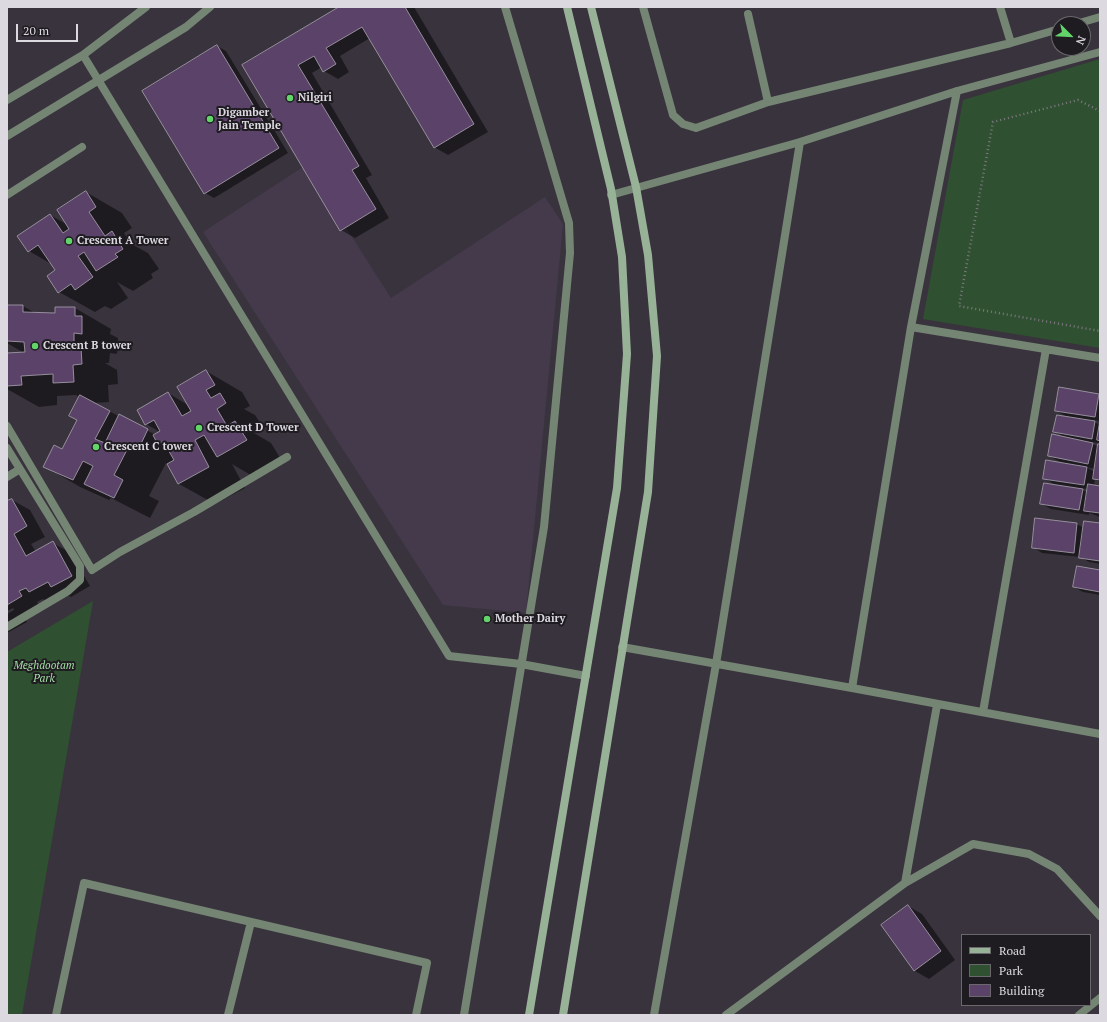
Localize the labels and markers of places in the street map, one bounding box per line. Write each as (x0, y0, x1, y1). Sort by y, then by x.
place label: Nilgiri (298, 91, 332, 105)
marker: Nilgiri (285, 93, 295, 103)
place label: Digamber Jain Temple (218, 106, 281, 132)
marker: Digamber Jain Temple (205, 114, 215, 124)
place label: Crescent A Tower (77, 234, 169, 248)
marker: Crescent A Tower (64, 236, 74, 246)
place label: Crescent B tower (43, 339, 131, 353)
marker: Crescent B tower (30, 341, 40, 351)
place label: Crescent D Tower (207, 421, 299, 435)
marker: Crescent D Tower (194, 423, 204, 433)
place label: Crescent C tower (104, 440, 192, 454)
marker: Crescent C tower (91, 442, 101, 452)
place label: Mother Dairy (495, 612, 565, 626)
marker: Mother Dairy (482, 614, 492, 624)

